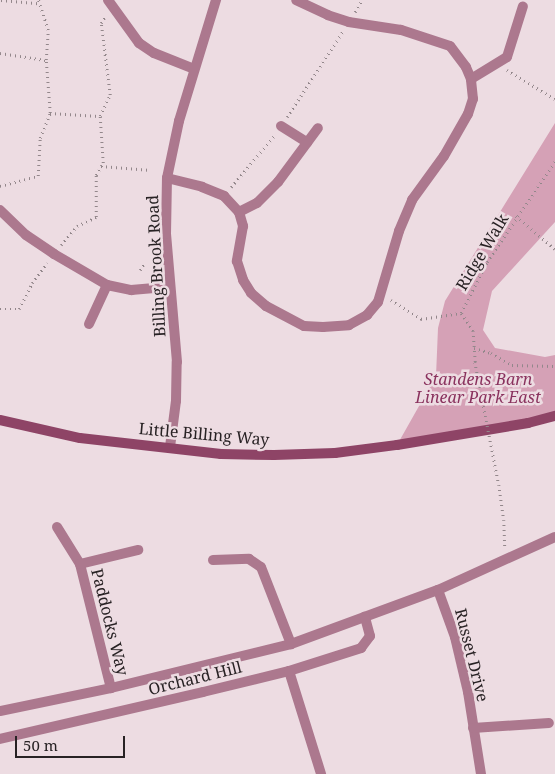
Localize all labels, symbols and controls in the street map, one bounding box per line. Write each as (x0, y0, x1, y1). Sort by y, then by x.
street label: Billing Brook Road (143, 194, 169, 338)
street label: Ridge Walk (452, 210, 512, 294)
park label: Standens Barn Linear Park East (415, 369, 541, 407)
street label: Little Billing Way (138, 419, 270, 449)
street label: Paddocks Way (87, 567, 133, 677)
street label: Russet Drive (451, 606, 493, 704)
street label: Orchard Hill (146, 657, 244, 699)
scale bar (18, 726, 128, 758)
text: 50 m (23, 735, 58, 755)

